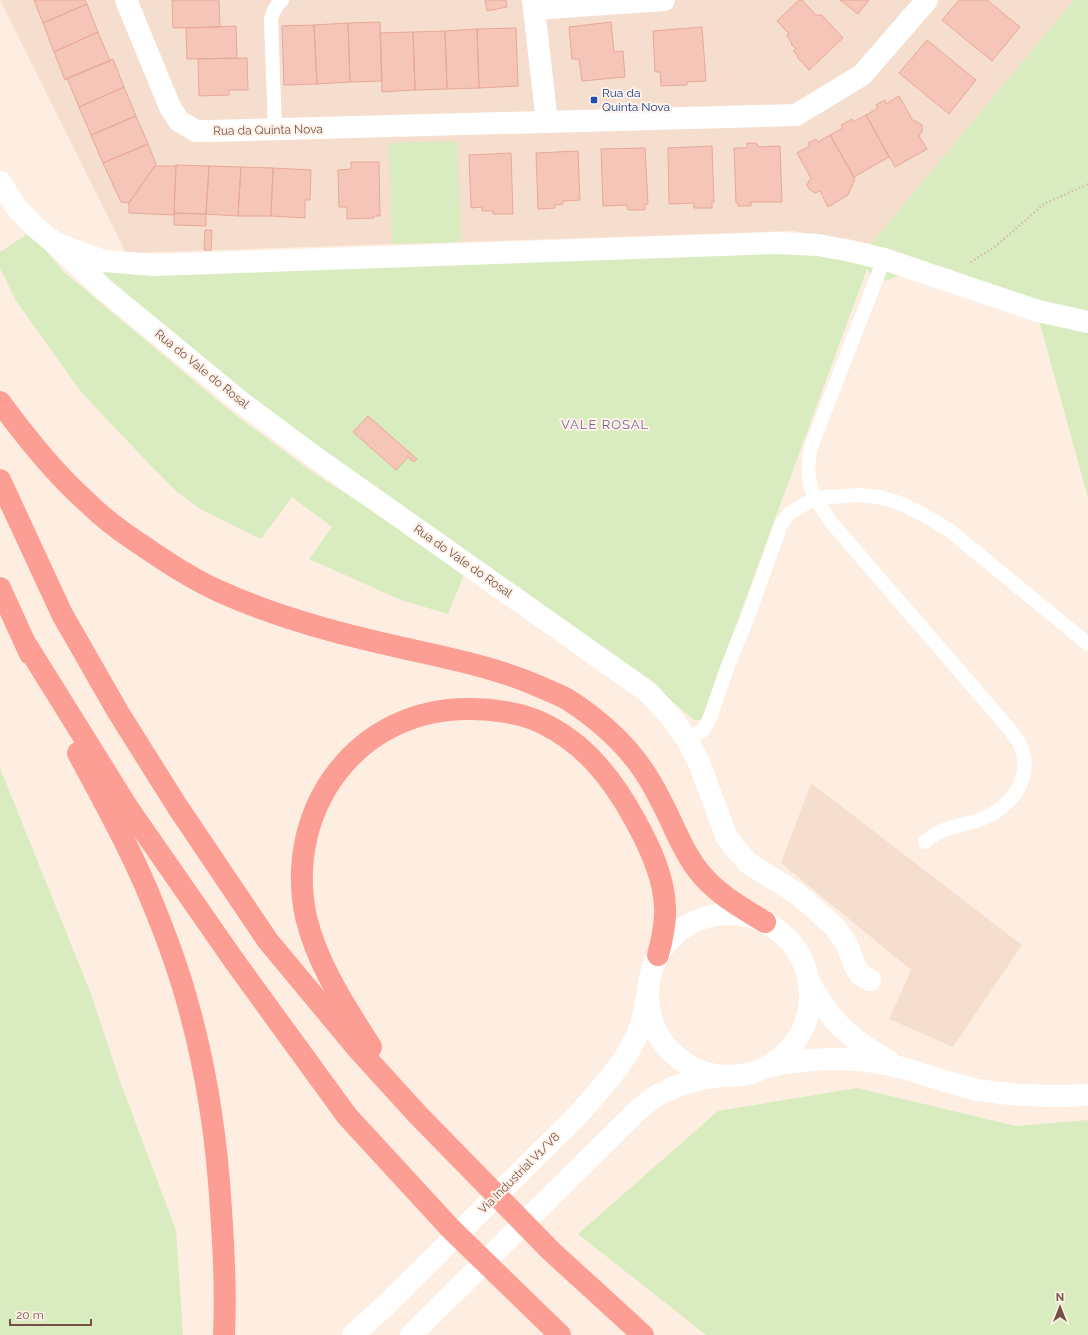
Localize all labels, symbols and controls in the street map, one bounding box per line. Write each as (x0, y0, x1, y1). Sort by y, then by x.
place label: Rua da Quinta Nova (602, 86, 670, 114)
marker: Rua da Quinta Nova (589, 95, 599, 105)
street label: Rua da Quinta Nova (213, 122, 323, 138)
street label: Rua do Vale do Rosal (152, 327, 253, 412)
district label: VALE ROSAL (561, 417, 649, 432)
street label: Rua do Vale do Rosal (411, 522, 516, 601)
street label: Via Industrial V1/V8 (476, 1130, 562, 1216)
north arrow (1040, 1287, 1080, 1327)
text: N (1056, 1291, 1064, 1304)
scale bar (10, 1301, 91, 1327)
text: 20 m (16, 1308, 44, 1322)

